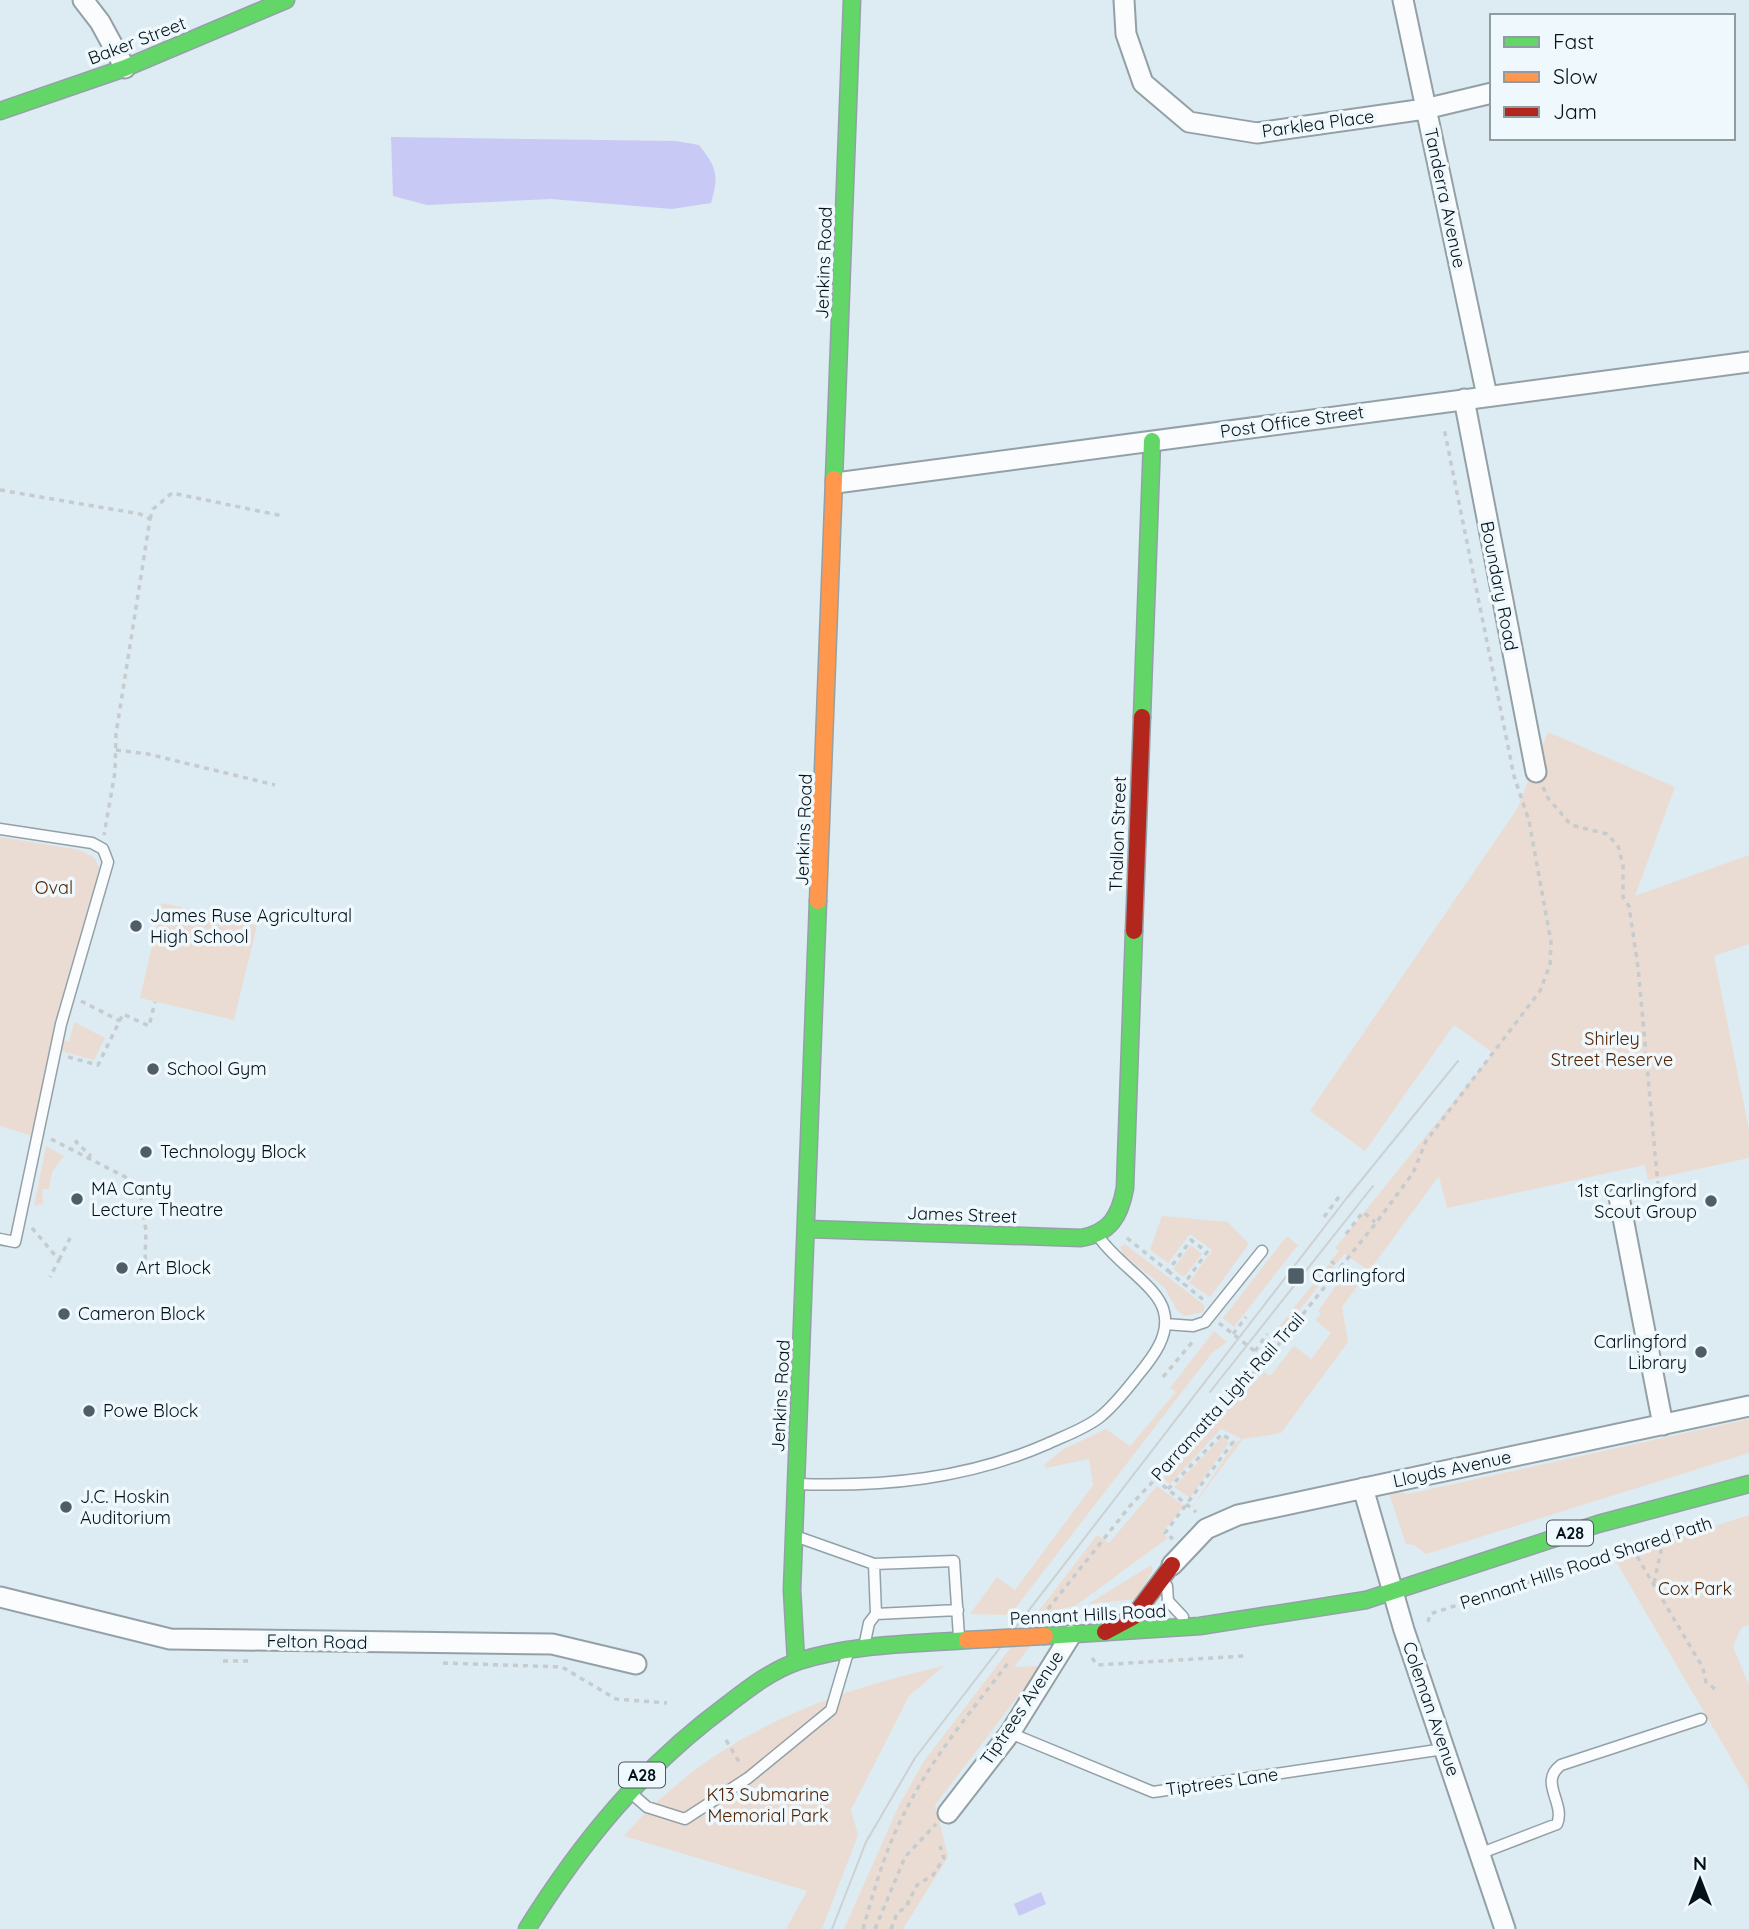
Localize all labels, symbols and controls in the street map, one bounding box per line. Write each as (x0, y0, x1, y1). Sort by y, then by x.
street label: Baker Street (85, 11, 189, 70)
legend (1490, 14, 1735, 140)
text: Fast (1553, 28, 1594, 54)
text: Slow (1553, 63, 1598, 89)
text: Jam (1553, 98, 1597, 124)
street label: Parklea Place (1260, 104, 1376, 143)
street label: Tanderra Avenue (1419, 126, 1472, 270)
street label: Jenkins Road (810, 206, 837, 320)
street label: Post Office Street (1219, 400, 1365, 443)
street label: Boundary Road (1476, 519, 1523, 653)
street label: Jenkins Road (790, 773, 817, 887)
street label: Thallon Street (1104, 776, 1131, 892)
park label: Oval (35, 876, 73, 899)
place label: James Ruse Agricultural High School (150, 904, 352, 948)
marker: James Ruse Agricultural High School (128, 918, 144, 934)
park label: Shirley Street Reserve (1551, 1027, 1673, 1071)
place label: School Gym (167, 1057, 267, 1080)
marker: School Gym (145, 1061, 161, 1077)
place label: Technology Block (160, 1140, 306, 1163)
marker: Technology Block (138, 1144, 154, 1160)
place label: MA Canty Lecture Theatre (91, 1177, 223, 1221)
place label: 1st Carlingford Scout Group (1578, 1179, 1697, 1223)
marker: MA Canty Lecture Theatre (69, 1191, 85, 1207)
marker: 1st Carlingford Scout Group (1703, 1193, 1719, 1209)
street label: James Street (906, 1201, 1018, 1228)
place label: Art Block (136, 1256, 211, 1279)
marker: Art Block (114, 1260, 130, 1276)
place label: Carlingford (1312, 1264, 1405, 1287)
marker: Carlingford (1286, 1266, 1306, 1286)
place label: Cameron Block (78, 1302, 205, 1325)
marker: Cameron Block (56, 1306, 72, 1322)
street label: Parramatta Light Rail Trail (1146, 1308, 1309, 1486)
place label: Carlingford Library (1594, 1330, 1687, 1374)
street label: Jenkins Road (766, 1339, 795, 1453)
marker: Carlingford Library (1693, 1344, 1709, 1360)
place label: Powe Block (103, 1399, 199, 1422)
marker: Powe Block (81, 1403, 97, 1419)
street label: Lloyds Avenue (1391, 1445, 1513, 1492)
place label: J.C. Hoskin Auditorium (80, 1485, 171, 1529)
marker: J.C. Hoskin Auditorium (58, 1499, 74, 1515)
street label: Pennant Hills Road Shared Path (1457, 1511, 1715, 1614)
road number: A28 (1547, 1520, 1593, 1546)
park label: Cox Park (1658, 1577, 1732, 1600)
street label: Pennant Hills Road (1009, 1599, 1167, 1630)
street label: Felton Road (266, 1629, 368, 1654)
street label: Coleman Avenue (1398, 1638, 1465, 1779)
street label: Tiptrees Avenue (975, 1646, 1068, 1770)
street label: Tiptrees Lane (1164, 1762, 1279, 1801)
road number: A28 (619, 1763, 665, 1788)
park label: K13 Submarine Memorial Park (706, 1783, 830, 1827)
north arrow (1665, 1845, 1735, 1915)
text: N (1693, 1851, 1707, 1875)

